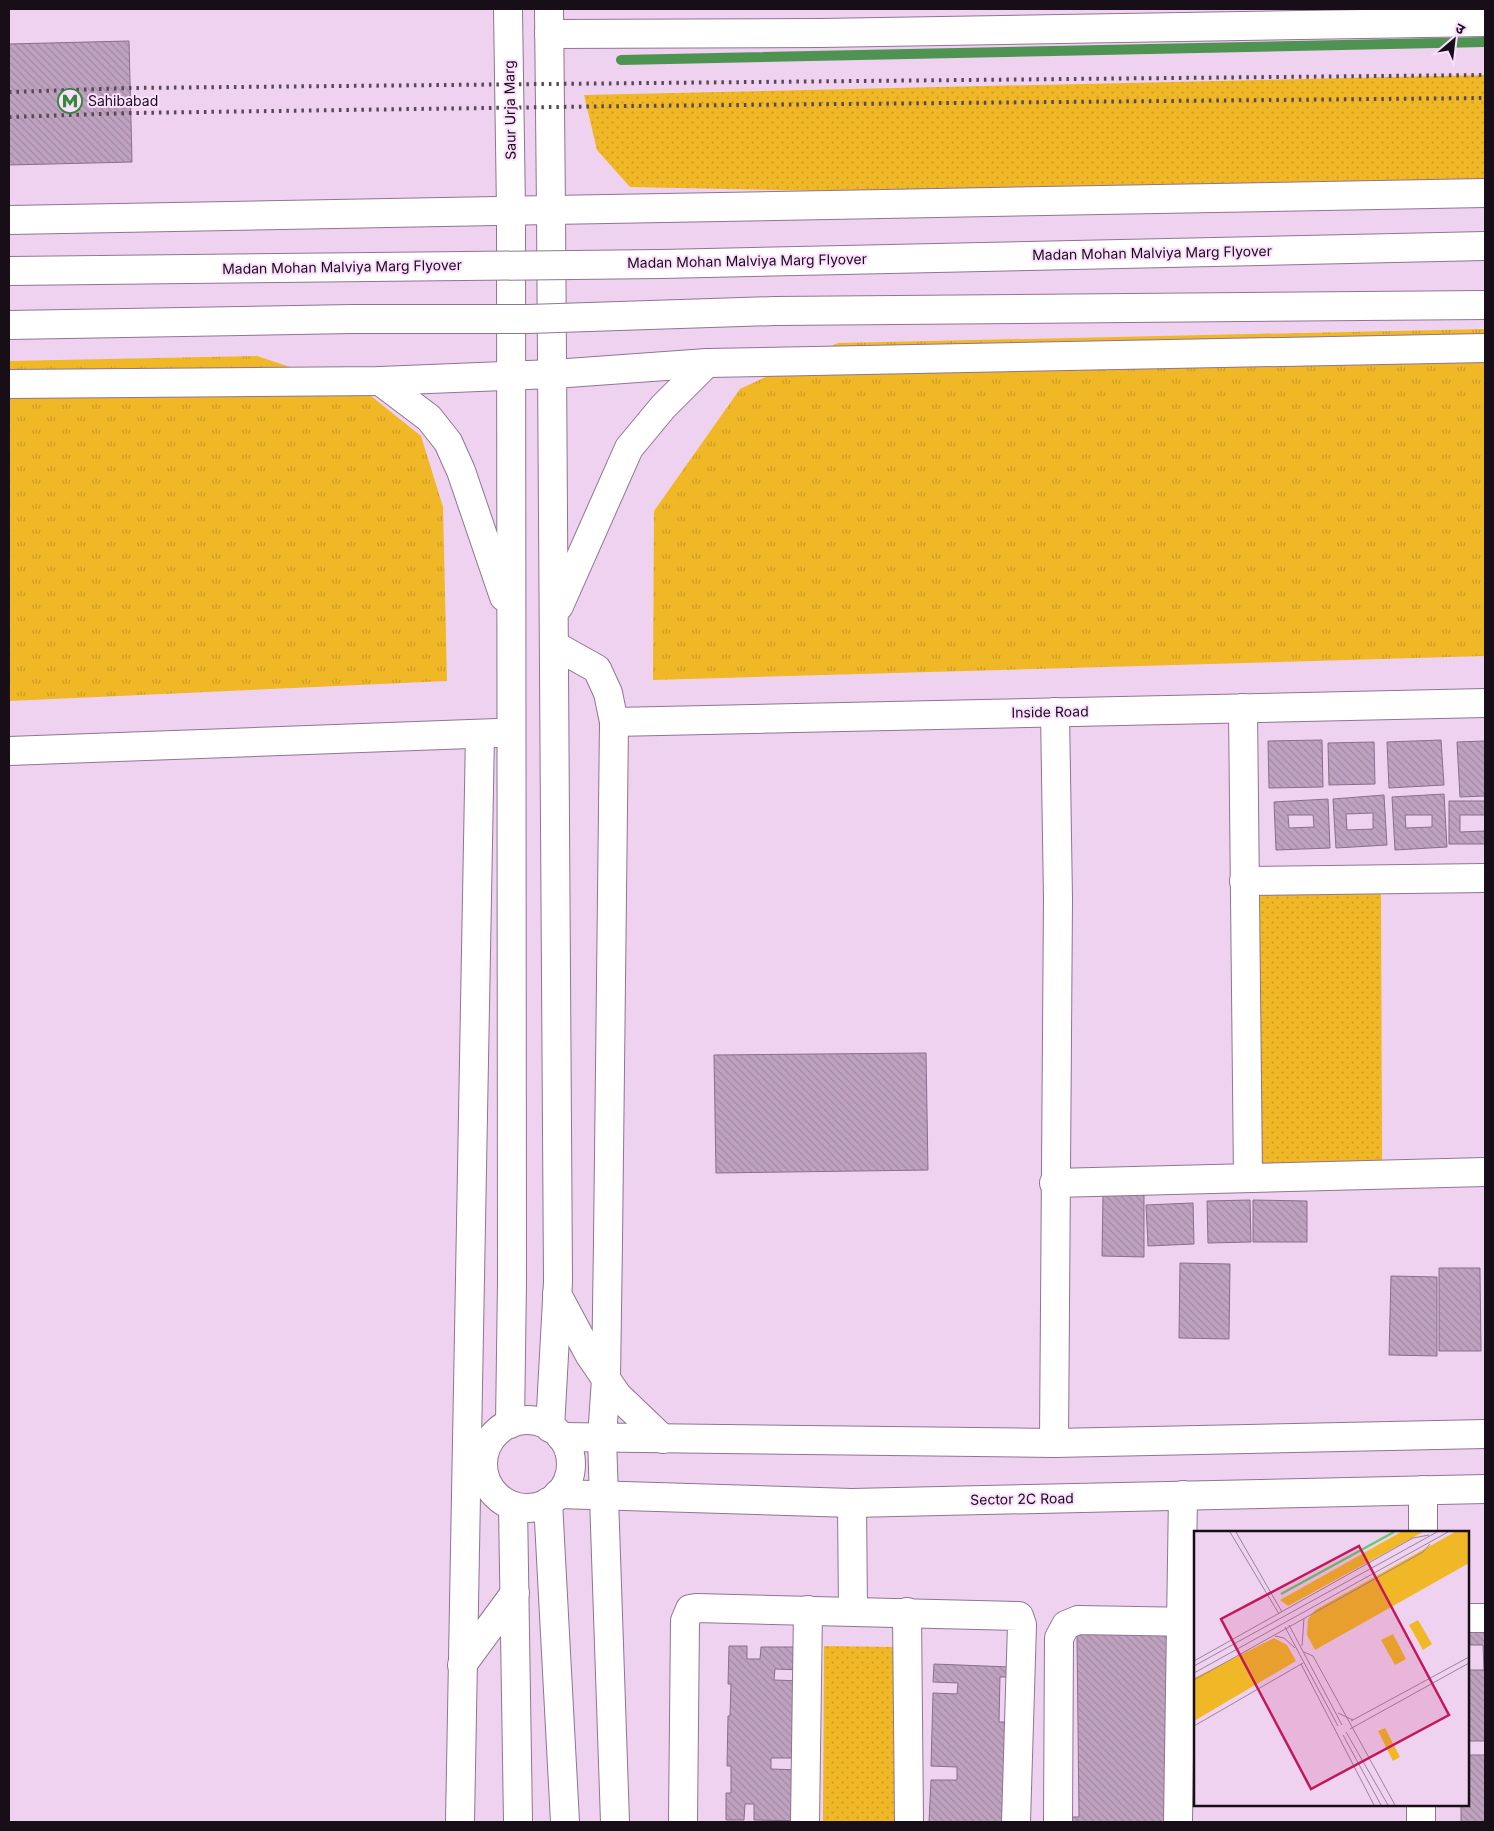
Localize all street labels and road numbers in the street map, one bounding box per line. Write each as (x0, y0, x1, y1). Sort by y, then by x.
street label: Saur Urja Marg (500, 60, 519, 160)
street label: Madan Mohan Malviya Marg Flyover (1032, 242, 1272, 263)
street label: Madan Mohan Malviya Marg Flyover (627, 250, 867, 271)
street label: Madan Mohan Malviya Marg Flyover (222, 256, 462, 277)
street label: Inside Road (1011, 702, 1089, 721)
street label: Sector 2C Road (970, 1489, 1074, 1508)

